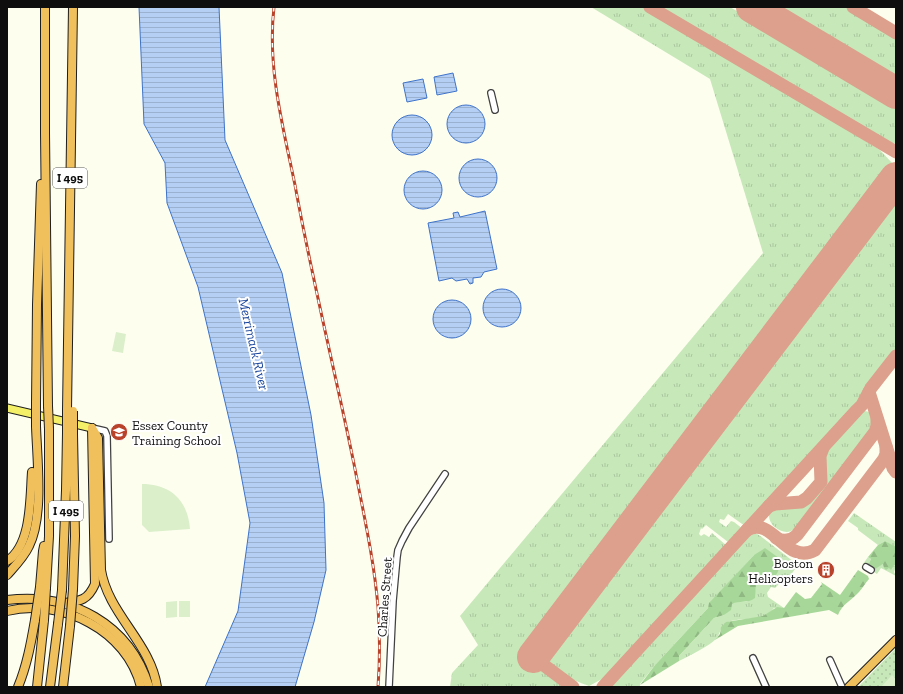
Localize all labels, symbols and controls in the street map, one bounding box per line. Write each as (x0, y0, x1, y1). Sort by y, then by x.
road number: I 495 (53, 168, 87, 188)
water label: Merrimack River (235, 297, 272, 392)
place label: Essex County Training School (132, 418, 221, 448)
school or university icon: Essex County Training School (109, 422, 129, 442)
road number: I 495 (49, 501, 83, 521)
place label: Boston Helicopters (748, 556, 814, 586)
street label: Charles Street (374, 557, 395, 637)
building icon: Boston Helicopters (816, 560, 836, 580)

